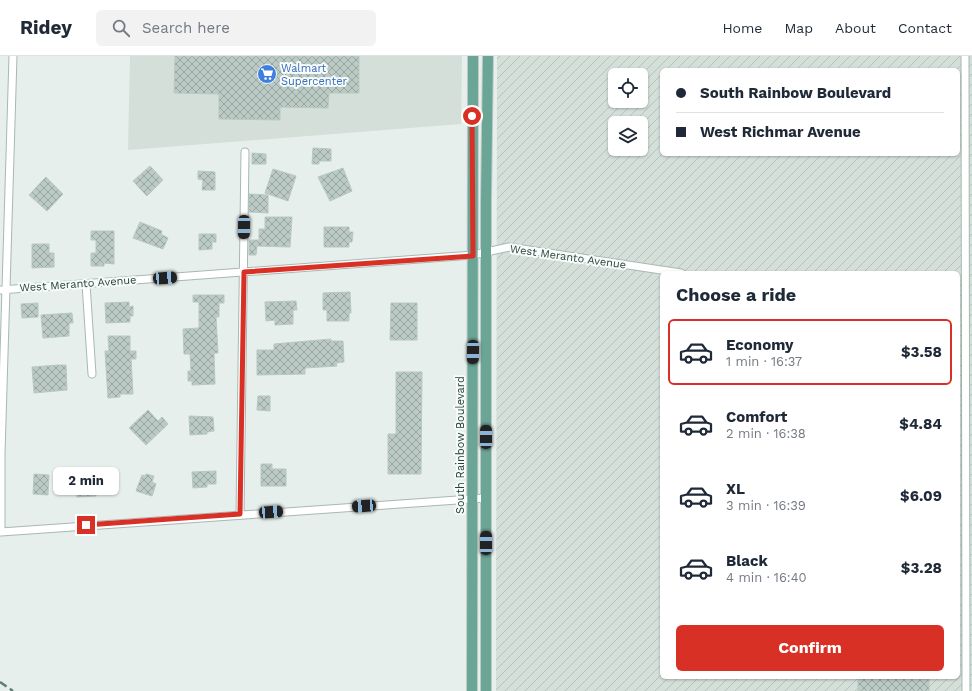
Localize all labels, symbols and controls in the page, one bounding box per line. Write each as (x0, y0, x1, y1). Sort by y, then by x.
search box (96, 10, 376, 46)
text: Ridey (20, 16, 72, 39)
icon: search (110, 17, 132, 39)
text: Search here (142, 19, 230, 37)
text: Home (722, 20, 762, 36)
text: Map (784, 20, 813, 36)
text: About (835, 20, 876, 36)
text: Contact (898, 20, 952, 36)
place label: Walmart Supercenter (281, 62, 348, 88)
supermarket icon: Walmart Supercenter (256, 63, 278, 85)
map controls (608, 68, 648, 156)
button: locate (608, 68, 648, 108)
text: South Rainbow Boulevard (700, 84, 891, 102)
route start (463, 107, 481, 125)
button: layers (608, 116, 648, 156)
text: West Richmar Avenue (700, 123, 861, 141)
car (238, 215, 250, 239)
street label: West Meranto Avenue (509, 242, 627, 272)
car (153, 271, 177, 285)
street label: West Meranto Avenue (19, 273, 137, 295)
text: Choose a ride (676, 284, 796, 305)
icon: car (678, 334, 714, 370)
text: Economy (726, 336, 793, 354)
car (467, 340, 479, 364)
text: $3.58 (901, 343, 942, 361)
text: 1 min · 16:37 (726, 354, 802, 369)
street label: South Rainbow Boulevard (454, 376, 467, 514)
icon: car (678, 406, 714, 442)
text: Comfort (726, 408, 787, 426)
text: $4.84 (899, 415, 942, 433)
car (480, 425, 492, 449)
text: 2 min · 16:38 (726, 426, 806, 441)
callout: 2 min (53, 467, 119, 495)
text: 2 min (68, 473, 104, 488)
icon: car (678, 478, 714, 514)
text: XL (726, 480, 745, 498)
text: $6.09 (900, 487, 942, 505)
text: 3 min · 16:39 (726, 498, 806, 513)
car (352, 499, 376, 513)
car (259, 505, 283, 519)
route end (77, 516, 95, 534)
car (480, 531, 492, 555)
icon: car (678, 550, 714, 586)
text: Black (726, 552, 768, 570)
text: $3.28 (901, 559, 942, 577)
text: 4 min · 16:40 (726, 570, 807, 585)
button: Confirm (676, 625, 944, 671)

